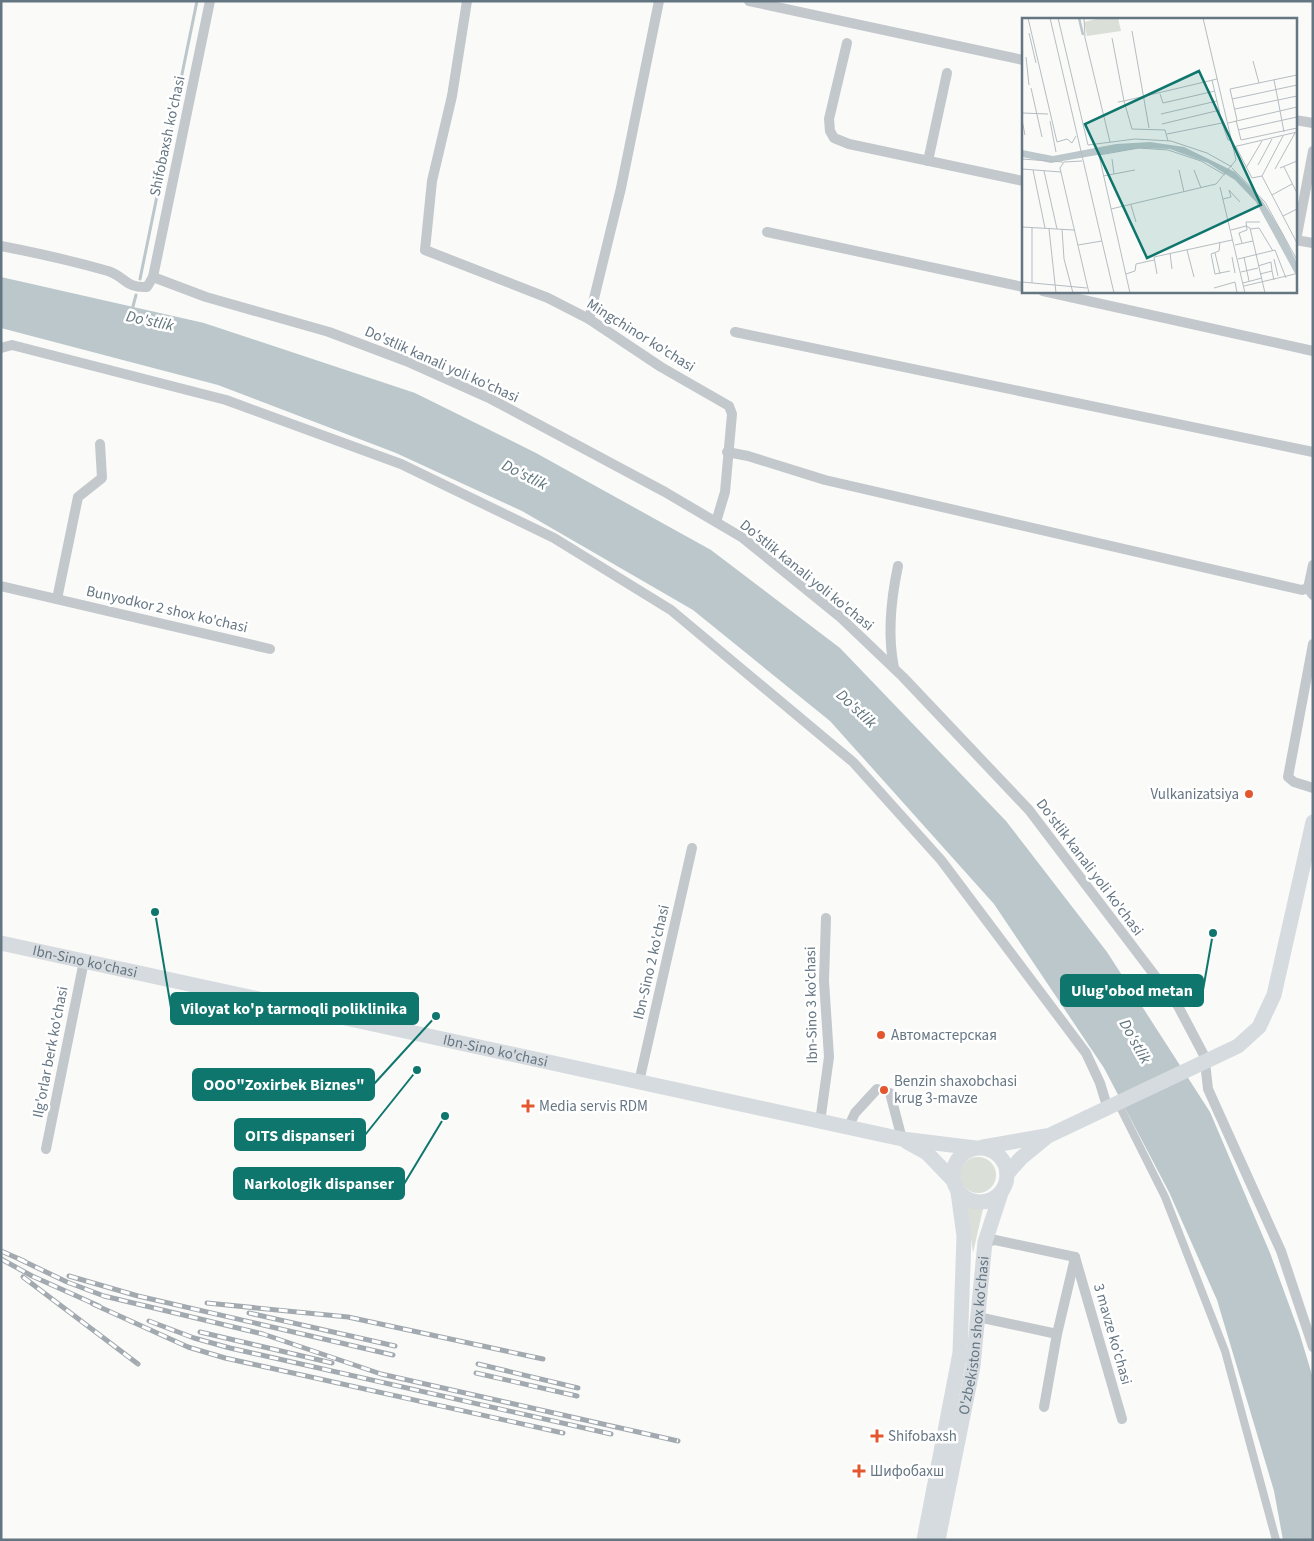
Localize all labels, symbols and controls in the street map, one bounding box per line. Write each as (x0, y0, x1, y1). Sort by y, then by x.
inset map (1022, 18, 1296, 292)
street label: Shifobaxsh ko'chasi (144, 74, 191, 198)
street label: Mingchinor ko'chasi (583, 294, 699, 377)
water label: Do'stlik (124, 305, 176, 337)
street label: Do'stlik kanali yoli ko'chasi (361, 321, 522, 408)
water label: Do'stlik (498, 454, 551, 496)
street label: Do'stlik kanali yoli ko'chasi (735, 515, 878, 636)
street label: Bunyodkor 2 shox ko'chasi (84, 581, 250, 638)
water label: Do'stlik (831, 684, 882, 733)
place label: Vulkanizatsiya (1150, 784, 1239, 805)
marker: Vulkanizatsiya (1243, 788, 1255, 800)
street label: Do'stlik kanali yoli ko'chasi (1031, 794, 1148, 940)
street label: Ibn-Sino 2 ko'chasi (628, 903, 675, 1021)
street label: Ibn-Sino ko'chasi (31, 940, 139, 983)
street label: Ibn-Sino 3 ko'chasi (800, 946, 823, 1064)
callout: Ulug'obod metan (1061, 975, 1203, 1006)
text: Ulug'obod metan (1071, 980, 1193, 1002)
street label: Ilg'orlar berk ko'chasi (27, 985, 74, 1120)
callout: Viloyat ko'p tarmoqli poliklinika (171, 993, 418, 1024)
text: Viloyat ko'p tarmoqli poliklinika (180, 998, 407, 1020)
water label: Do'stlik (1114, 1015, 1157, 1068)
place label: Автомастерская (891, 1025, 997, 1046)
street label: Ibn-Sino ko'chasi (441, 1029, 550, 1073)
marker: Автомастерская (875, 1029, 887, 1041)
callout: OOO"Zoxirbek Biznes" (193, 1069, 374, 1100)
place label: Benzin shaxobchasi krug 3-mavze (894, 1071, 1017, 1109)
text: OOO"Zoxirbek Biznes" (203, 1074, 365, 1096)
marker: Benzin shaxobchasi krug 3-mavze (878, 1084, 890, 1096)
place label: Media servis RDM (539, 1096, 648, 1117)
marker: Media servis RDM (521, 1099, 535, 1113)
callout: OITS dispanseri (235, 1119, 365, 1150)
text: OITS dispanseri (245, 1125, 355, 1147)
callout: Narkologik dispanser (234, 1168, 404, 1199)
text: Narkologik dispanser (244, 1173, 395, 1195)
street label: O'zbekiston shox ko'chasi (953, 1255, 995, 1417)
street label: 3 mavze ko'chasi (1088, 1281, 1137, 1387)
place label: Shifobaxsh (888, 1426, 957, 1447)
marker: Shifobaxsh (870, 1429, 884, 1443)
place label: Шифобахш (870, 1461, 944, 1482)
marker: Шифобахш (852, 1464, 866, 1478)

